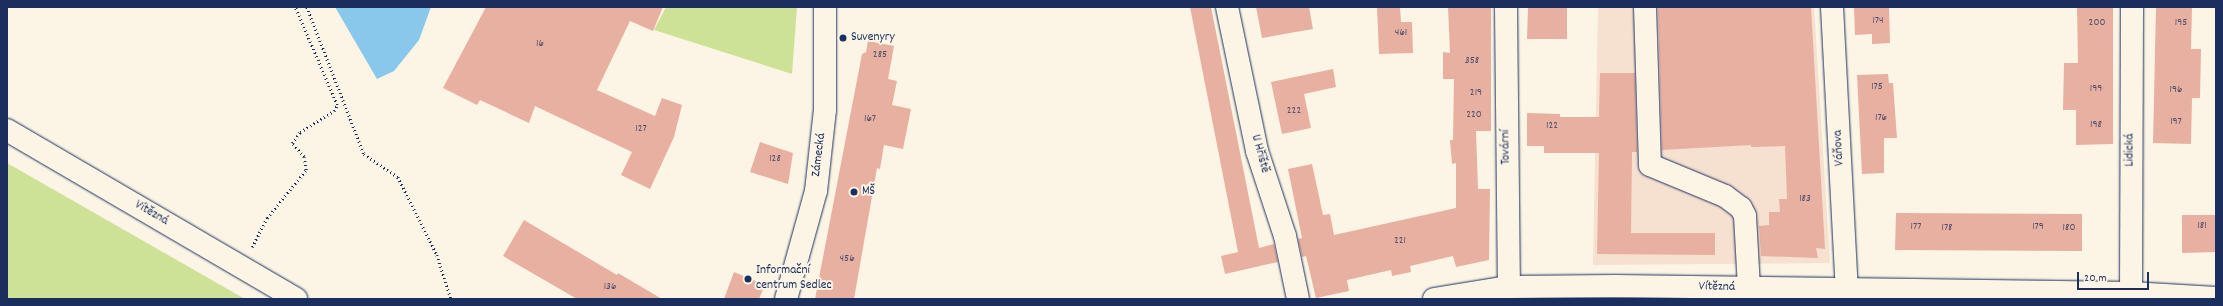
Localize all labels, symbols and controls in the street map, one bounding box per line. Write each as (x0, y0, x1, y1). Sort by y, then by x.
house number: 174 (1872, 14, 1884, 28)
house number: 200 (2089, 16, 2105, 30)
house number: 195 (2175, 16, 2187, 30)
house number: 461 (1395, 26, 1407, 40)
place label: Suvenyry (851, 30, 895, 46)
marker: Suvenyry (838, 33, 848, 43)
house number: 16 (536, 37, 544, 51)
house number: 285 (873, 48, 887, 62)
house number: 358 (1465, 54, 1479, 68)
house number: 175 (1871, 80, 1883, 94)
house number: 199 (2090, 82, 2102, 96)
house number: 196 (2170, 83, 2182, 97)
house number: 219 (1470, 86, 1482, 100)
house number: 222 (1287, 104, 1301, 118)
house number: 220 (1466, 108, 1482, 122)
house number: 176 (1875, 111, 1887, 125)
house number: 167 (864, 112, 876, 126)
house number: 197 (2170, 115, 2182, 129)
house number: 198 (2090, 118, 2102, 132)
house number: 122 (1546, 119, 1558, 133)
house number: 127 (635, 122, 647, 136)
street label: Tovární (1499, 129, 1515, 165)
street label: Váňova (1831, 130, 1849, 166)
street label: Zámecká (810, 132, 830, 178)
street label: U Hřiště (1246, 133, 1272, 175)
street label: Lidická (2123, 133, 2139, 167)
house number: 128 (769, 152, 781, 166)
place label: MŠ (862, 184, 875, 200)
marker: MŠ (849, 187, 859, 197)
house number: 183 (1799, 192, 1811, 206)
street label: Vítězná (131, 198, 171, 230)
house number: 181 (2197, 219, 2207, 233)
house number: 177 (1911, 220, 1921, 234)
house number: 179 (2032, 220, 2044, 234)
house number: 178 (1941, 221, 1953, 235)
house number: 180 (2063, 221, 2075, 235)
house number: 221 (1394, 234, 1406, 248)
house number: 456 (839, 252, 855, 266)
place label: Informační centrum Sedlec (756, 264, 832, 295)
scale bar (2079, 264, 2151, 290)
text: 20 m (2084, 270, 2107, 287)
marker: Informační centrum Sedlec (743, 274, 753, 284)
house number: 136 (604, 280, 616, 294)
street label: Vítězná (1699, 280, 1735, 296)

